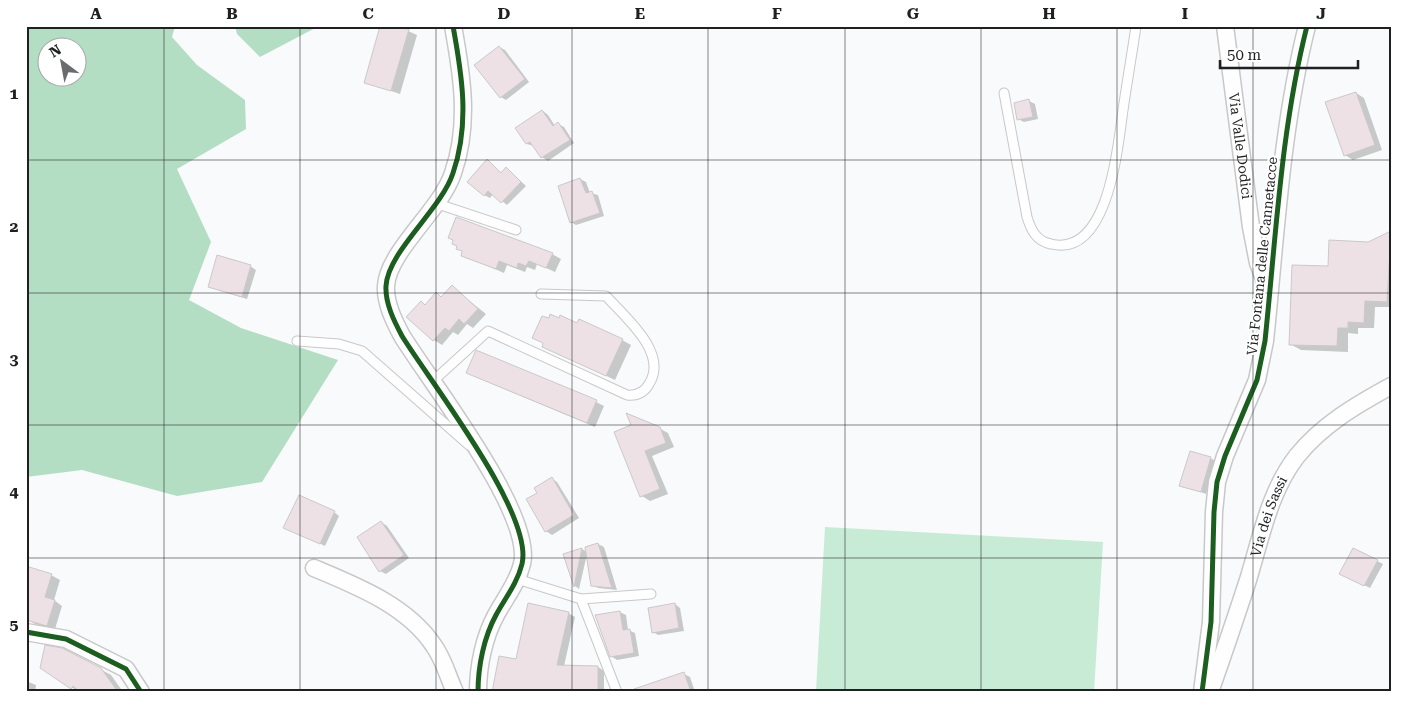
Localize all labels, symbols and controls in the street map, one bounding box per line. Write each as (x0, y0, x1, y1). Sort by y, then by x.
text: A (90, 4, 102, 23)
text: B (226, 4, 238, 23)
text: C (362, 4, 374, 23)
text: D (498, 4, 511, 23)
text: E (635, 4, 645, 23)
text: F (772, 4, 782, 23)
text: G (907, 4, 920, 23)
text: H (1042, 4, 1056, 23)
text: I (1182, 4, 1188, 23)
text: J (1316, 4, 1326, 23)
north arrow (38, 38, 88, 88)
scale bar (1220, 38, 1357, 70)
text: N (46, 41, 64, 61)
text: 50 m (1227, 46, 1262, 64)
text: 1 (10, 84, 19, 103)
street label: Via Valle Dodici (1226, 92, 1255, 201)
street label: Via Fontana delle Cannetacce (1244, 156, 1280, 356)
text: 2 (10, 217, 19, 236)
text: 3 (10, 350, 19, 369)
street label: Via dei Sassi (1247, 473, 1290, 559)
text: 4 (10, 482, 19, 501)
text: 5 (10, 615, 19, 634)

